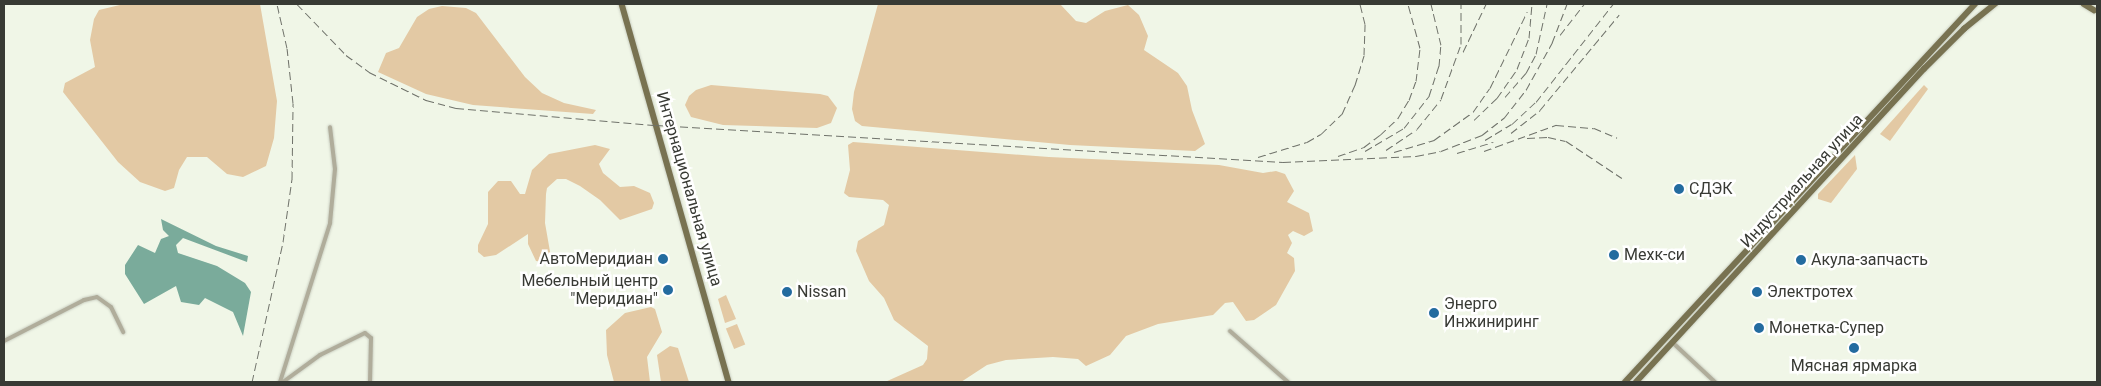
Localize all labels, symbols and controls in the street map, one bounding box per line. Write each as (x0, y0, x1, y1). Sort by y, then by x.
street label: Интернациональная улица (652, 90, 726, 288)
street label: Индустриальная улица (1737, 110, 1867, 252)
place label: СДЭК (1689, 179, 1733, 199)
marker: СДЭК (1673, 183, 1685, 195)
place label: Мехк-си (1624, 245, 1685, 265)
place label: АвтоМеридиан (540, 249, 653, 269)
marker: Мехк-си (1608, 249, 1620, 261)
place label: Акула-запчасть (1811, 250, 1928, 270)
marker: АвтоМеридиан (657, 253, 669, 265)
marker: Акула-запчасть (1795, 254, 1807, 266)
place label: Мебельный центр "Меридиан" (522, 271, 658, 309)
place label: Nissan (797, 282, 846, 302)
place label: Электротех (1767, 282, 1853, 302)
marker: Мебельный центр "Меридиан" (662, 284, 674, 296)
marker: Nissan (781, 286, 793, 298)
marker: Электротех (1751, 286, 1763, 298)
place label: Энерго Инжиниринг (1444, 294, 1539, 332)
marker: Энерго Инжиниринг (1428, 307, 1440, 319)
place label: Монетка-Супер (1769, 318, 1884, 338)
marker: Монетка-Супер (1753, 322, 1765, 334)
marker: Мясная ярмарка (1848, 342, 1860, 354)
place label: Мясная ярмарка (1791, 356, 1917, 376)

